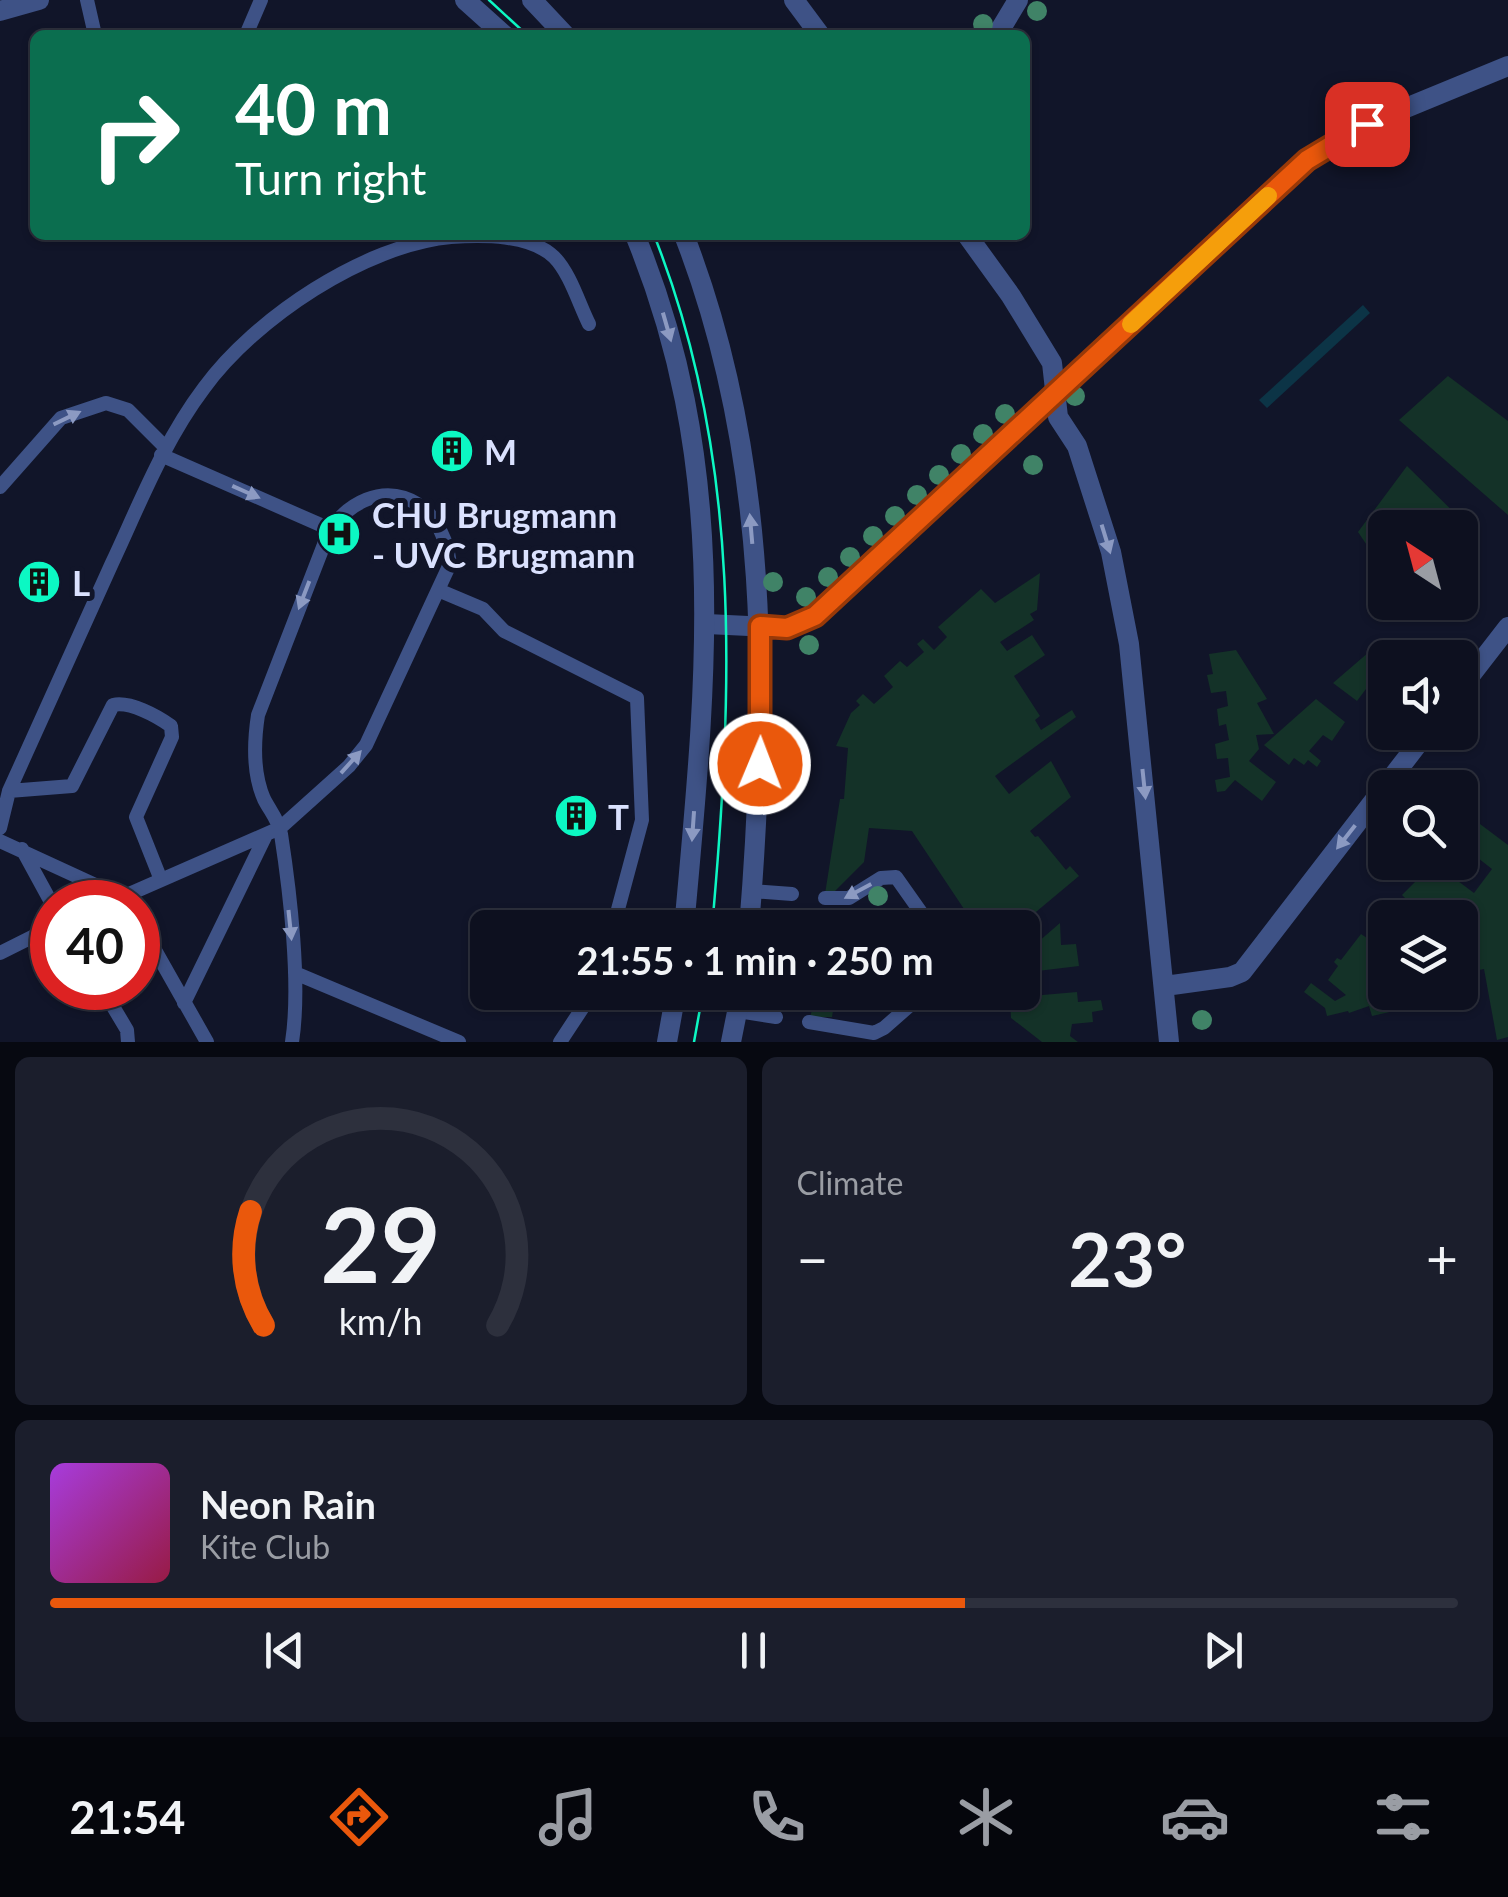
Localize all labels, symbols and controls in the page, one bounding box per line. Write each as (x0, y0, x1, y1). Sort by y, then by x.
text: 40 m (235, 66, 392, 150)
icon: right (70, 70, 200, 200)
pin (1325, 82, 1410, 167)
icon: arrive (1340, 97, 1395, 152)
text: Turn right (235, 151, 426, 205)
one-way arrow (660, 312, 675, 343)
one-way arrow (53, 410, 82, 427)
building icon: M (429, 428, 475, 474)
place label: M (484, 430, 517, 472)
one-way arrow (231, 484, 261, 500)
place label: CHU Brugmann - UVC Brugmann (372, 493, 635, 575)
north arrow (1368, 510, 1478, 620)
map controls (1368, 510, 1478, 1010)
hospital icon: CHU Brugmann - UVC Brugmann (316, 511, 362, 557)
one-way arrow (743, 513, 759, 545)
one-way arrow (1100, 524, 1115, 554)
building icon: L (16, 559, 62, 605)
place label: L (72, 561, 90, 603)
one-way arrow (296, 580, 312, 610)
button: sound (1368, 640, 1478, 750)
position arrow (708, 712, 812, 816)
one-way arrow (339, 750, 362, 774)
one-way arrow (1136, 768, 1152, 800)
button: search (1368, 770, 1478, 880)
building icon: T (553, 793, 599, 839)
place label: T (608, 795, 629, 837)
one-way arrow (685, 810, 701, 842)
one-way arrow (1335, 824, 1356, 850)
speed limit sign: 40 (30, 880, 160, 1010)
one-way arrow (844, 882, 872, 899)
button: layers (1368, 900, 1478, 1010)
one-way arrow (282, 910, 298, 942)
text: 21:55 · 1 min · 250 m (576, 937, 934, 983)
text: Climate (797, 1163, 903, 1202)
text: 29 (320, 1180, 441, 1305)
text: 23° (1068, 1213, 1186, 1303)
text: − (797, 1225, 828, 1291)
text: + (1426, 1225, 1458, 1291)
text: km/h (339, 1300, 423, 1343)
text: Neon Rain (200, 1481, 376, 1527)
text: Kite Club (200, 1527, 330, 1566)
icon: previous (257, 1623, 312, 1678)
icon: pause (726, 1623, 781, 1678)
icon: next (1196, 1623, 1251, 1678)
icon: directions (324, 1782, 394, 1852)
icon: music (533, 1782, 603, 1852)
icon: phone (742, 1782, 812, 1852)
icon: climate (951, 1782, 1021, 1852)
icon: car (1160, 1782, 1230, 1852)
icon: filters (1368, 1782, 1438, 1852)
text: 21:54 (69, 1790, 185, 1844)

